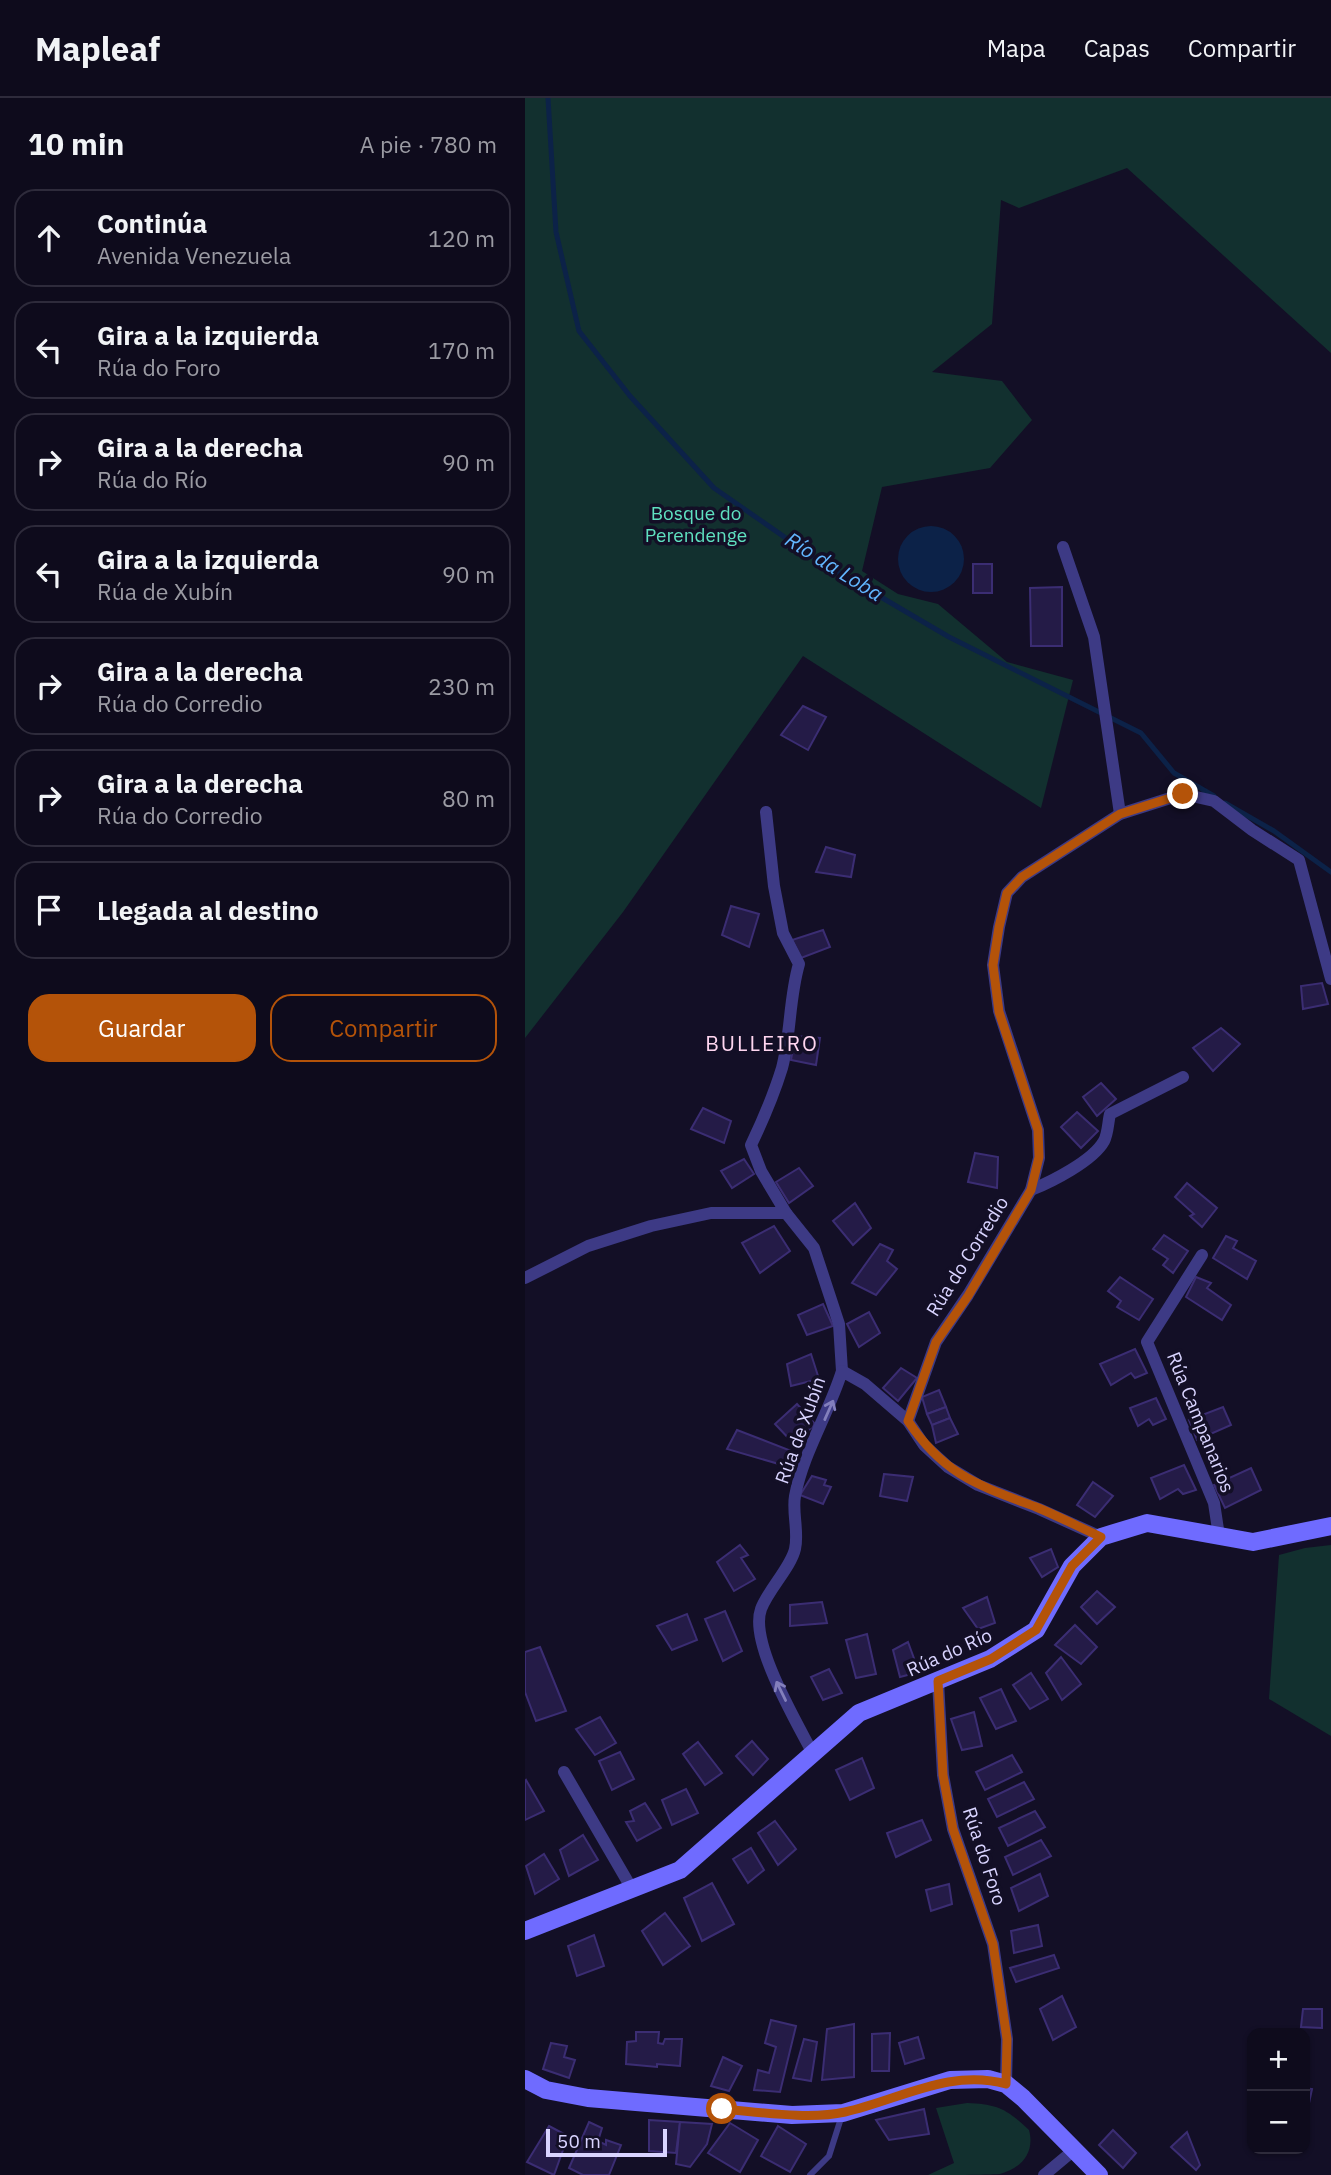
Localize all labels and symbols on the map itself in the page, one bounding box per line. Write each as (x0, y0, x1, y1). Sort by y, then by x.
park label: Bosque do Perendenge (645, 501, 747, 547)
water label: Río da Loba (780, 525, 889, 607)
route end (1167, 778, 1198, 809)
district label: BULLEIRO (705, 1029, 819, 1057)
street label: Rúa do Corredio (921, 1192, 1013, 1320)
street label: Rúa Campanarios (1162, 1348, 1240, 1496)
street label: Rúa de Xubín (770, 1373, 830, 1487)
one-way arrow (823, 1400, 836, 1421)
street label: Rúa do Río (902, 1622, 996, 1682)
one-way arrow (774, 1681, 788, 1702)
street label: Rúa do Foro (958, 1804, 1012, 1908)
route start (706, 2093, 737, 2124)
scale bar (546, 2126, 667, 2158)

